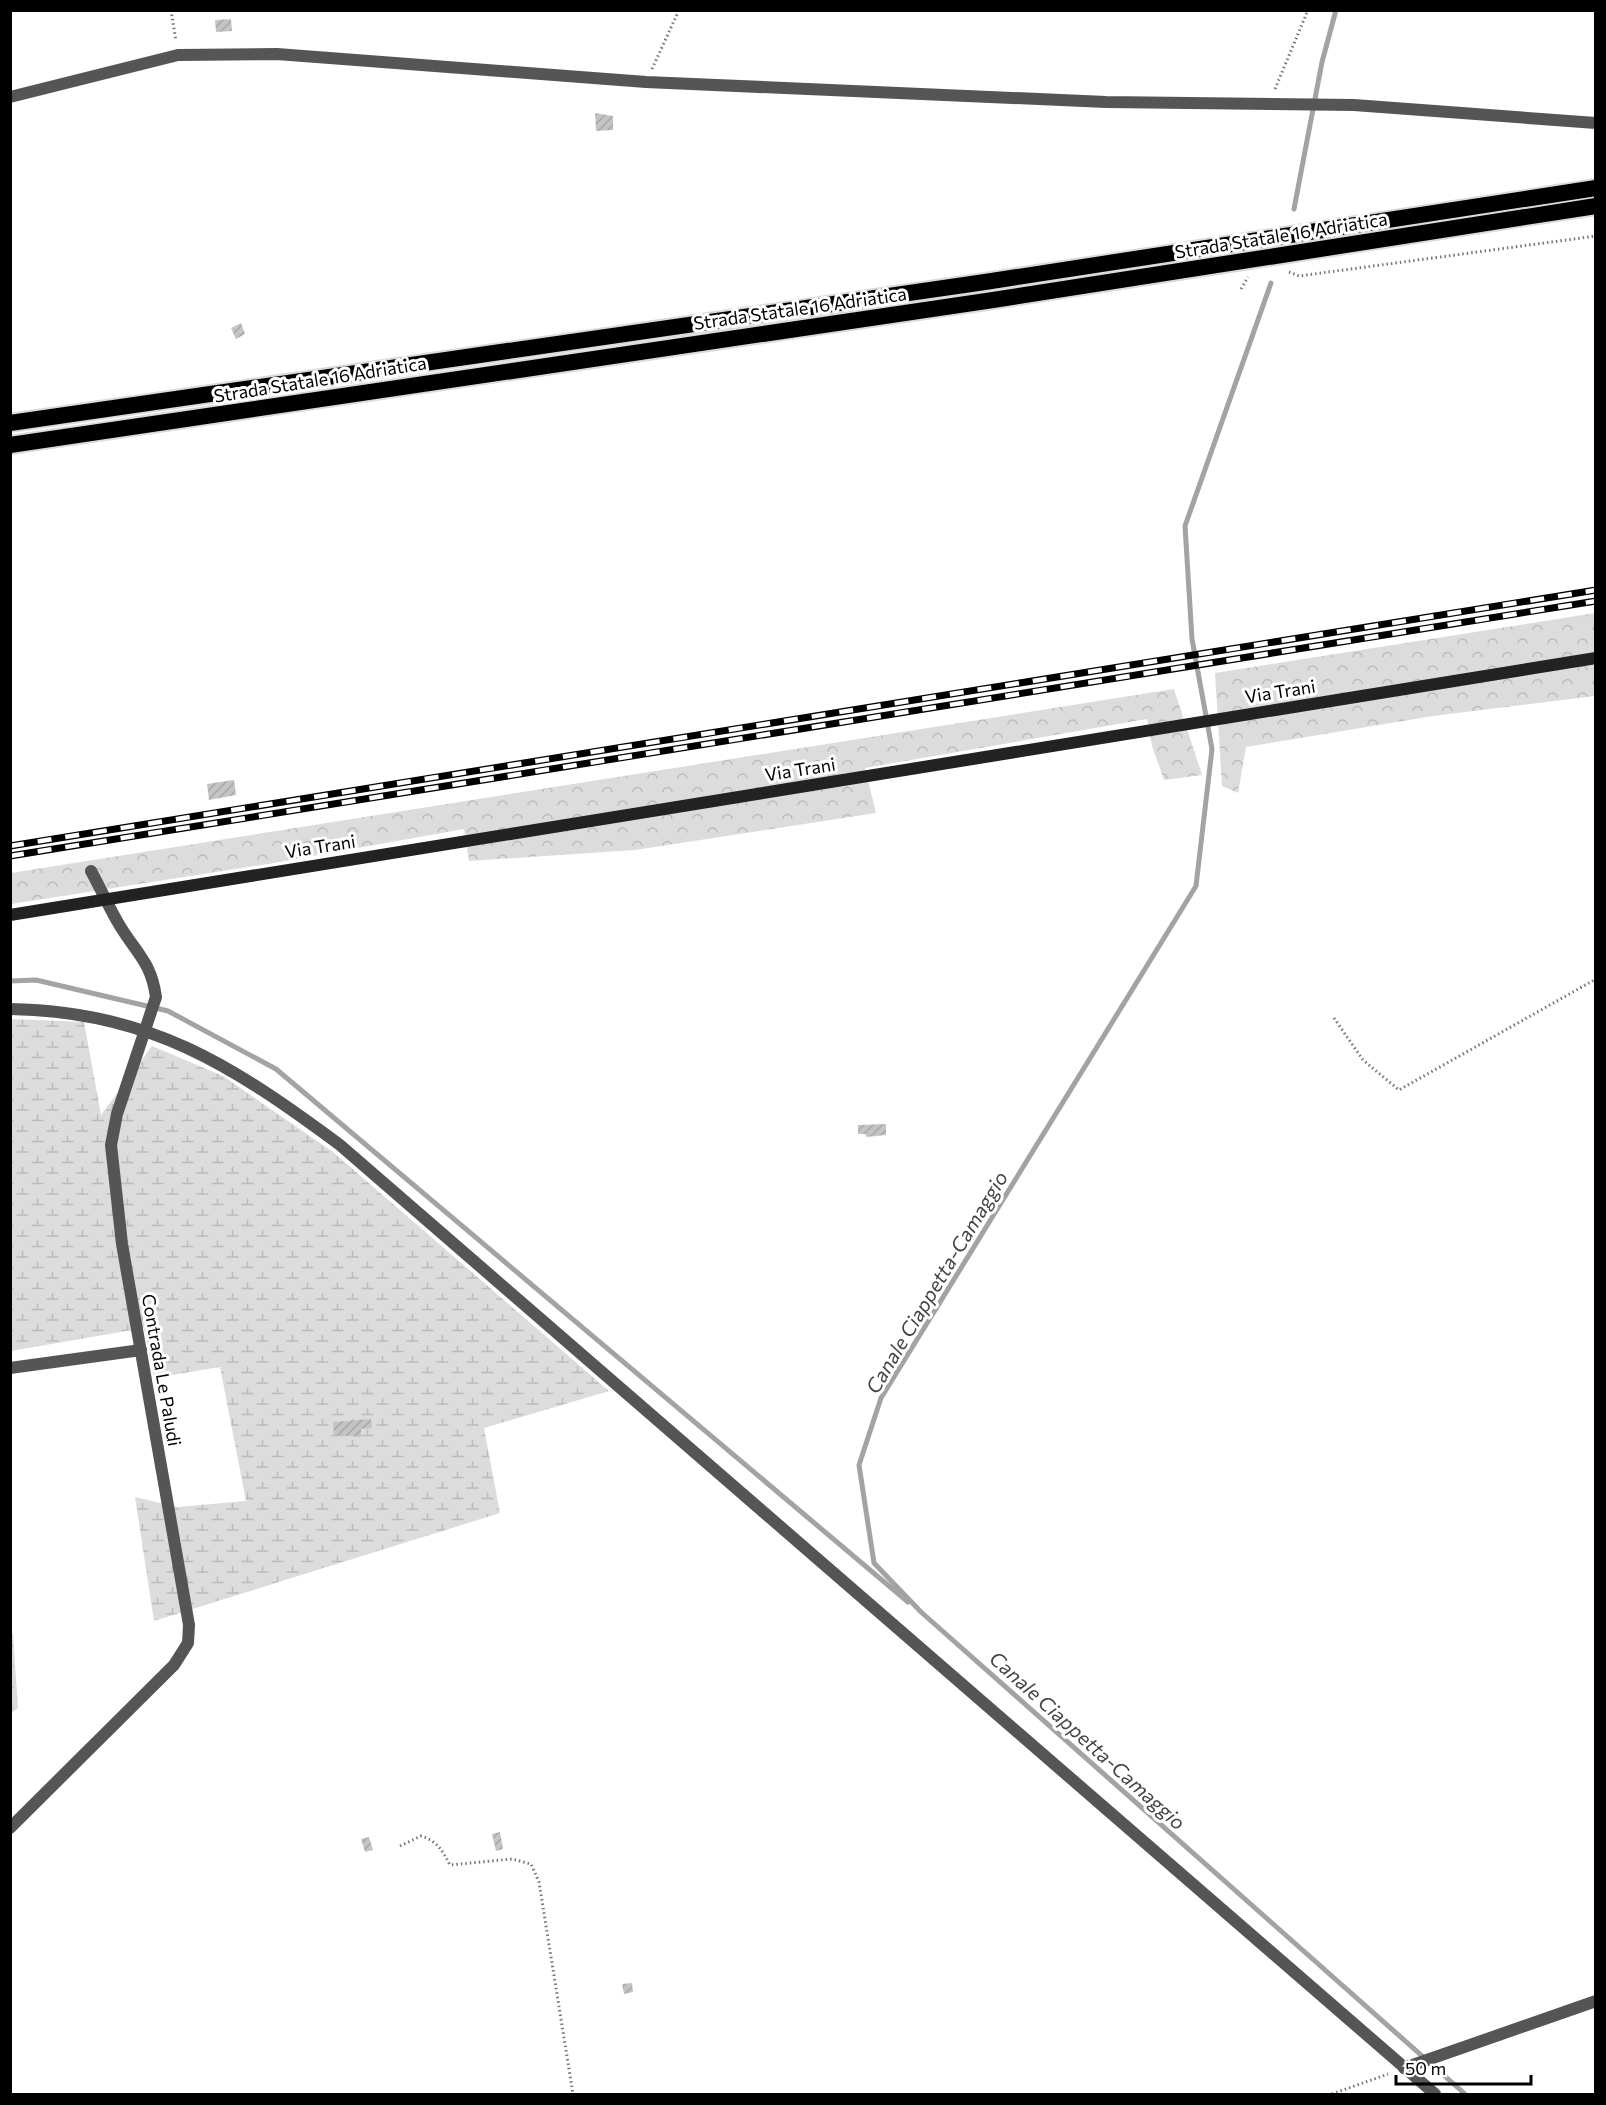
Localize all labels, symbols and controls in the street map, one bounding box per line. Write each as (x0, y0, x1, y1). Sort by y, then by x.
street label: Strada Statale 16 Adriatica (1173, 207, 1389, 263)
street label: Strada Statale 16 Adriatica (692, 282, 908, 334)
street label: Strada Statale 16 Adriatica (212, 351, 428, 407)
street label: Via Trani (1243, 675, 1317, 707)
street label: Via Trani (763, 753, 837, 785)
street label: Via Trani (283, 830, 357, 862)
water label: Canale Ciappetta-Camaggio (860, 1166, 1012, 1398)
street label: Contrada Le Paludi (138, 1292, 186, 1448)
water label: Canale Ciappetta-Camaggio (985, 1646, 1191, 1834)
scale bar (1396, 2048, 1531, 2086)
text: 50 m (1405, 2057, 1446, 2079)

